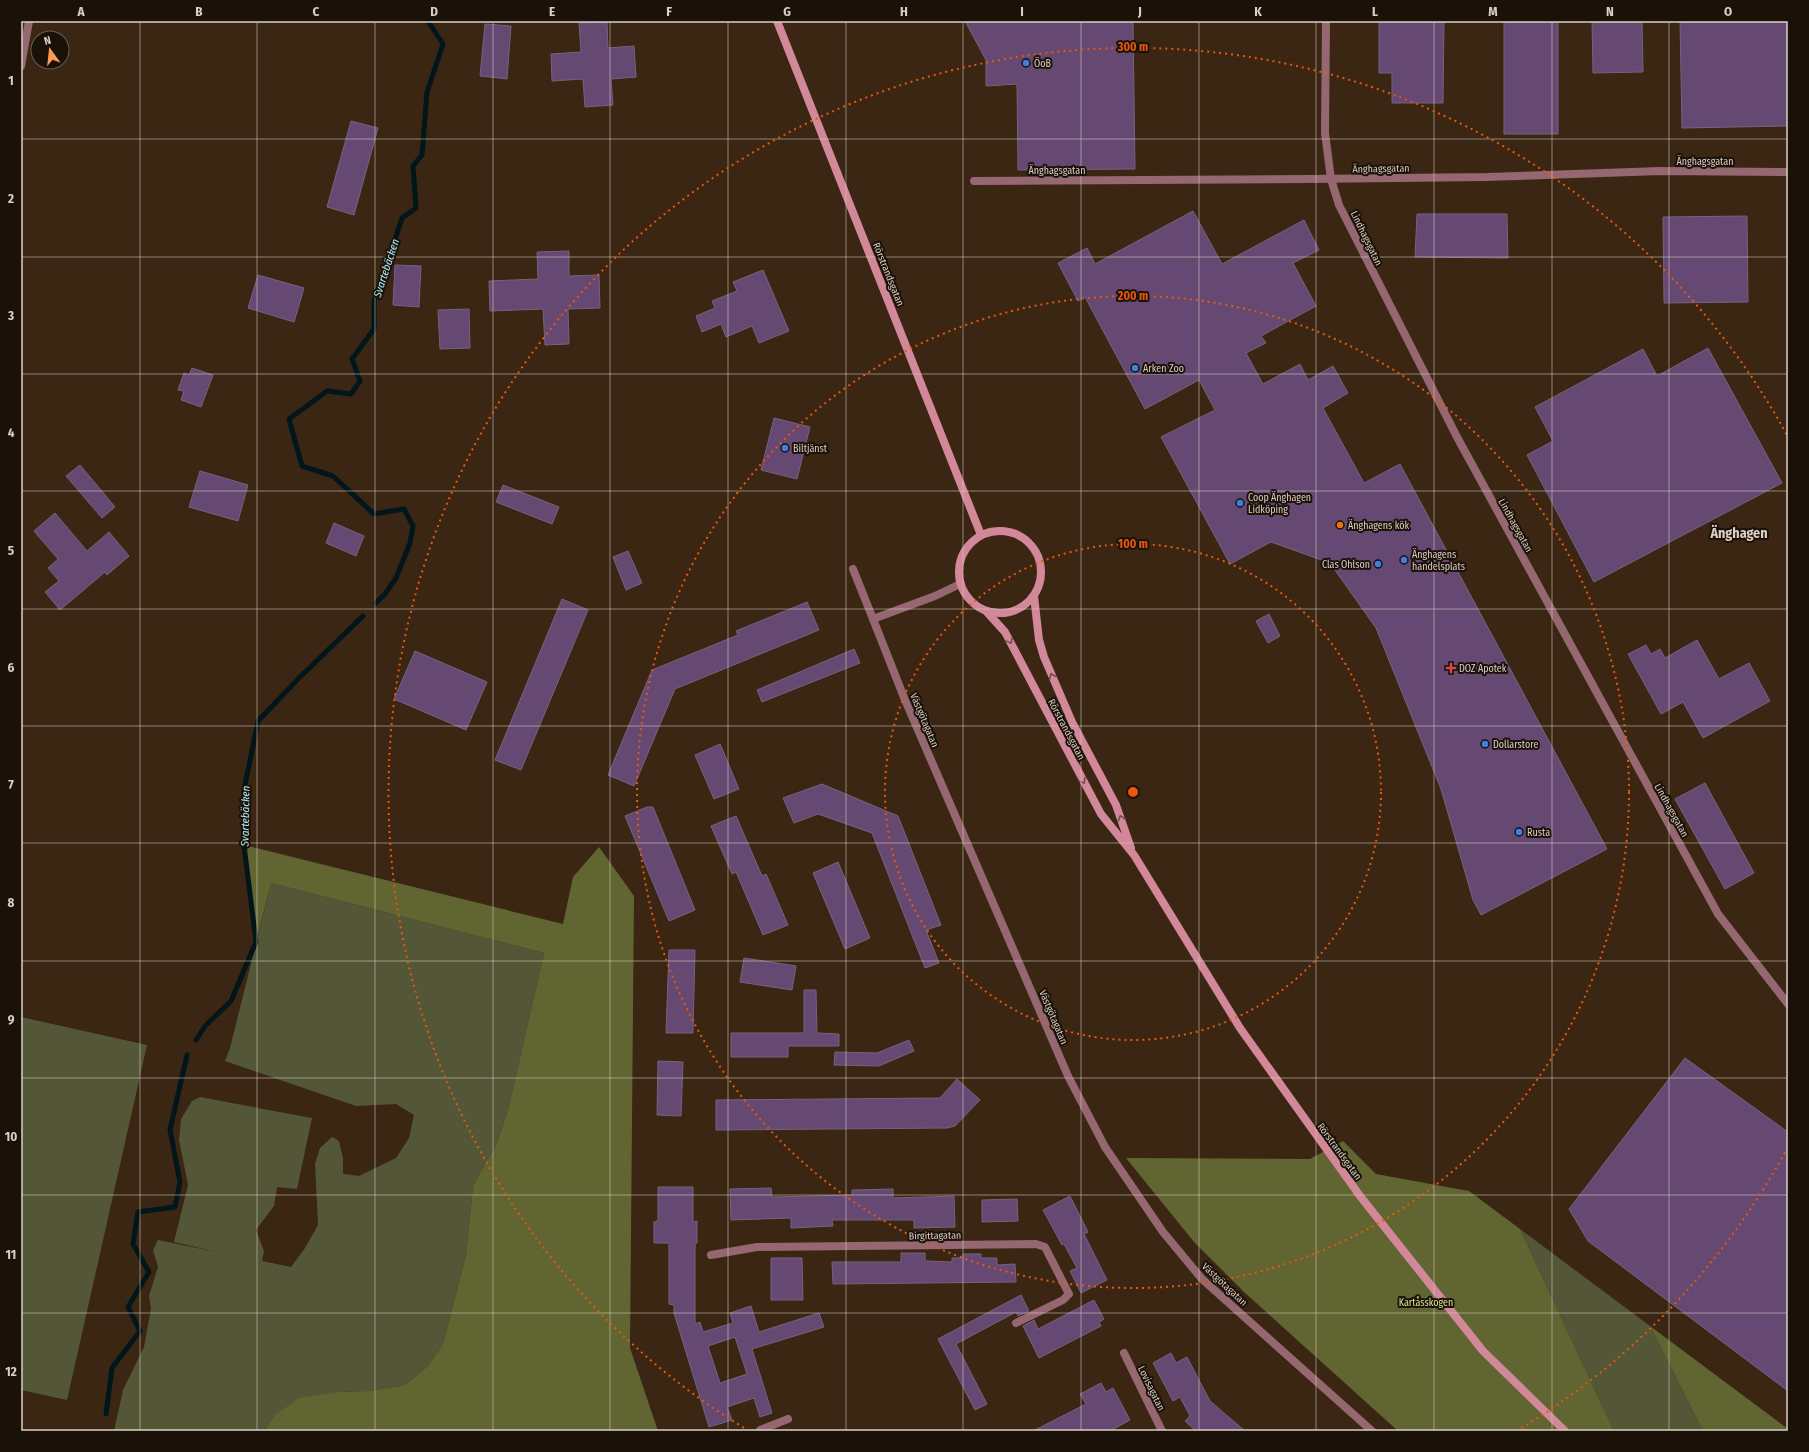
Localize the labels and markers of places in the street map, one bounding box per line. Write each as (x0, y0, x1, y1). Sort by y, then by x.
place label: ÖoB (1034, 57, 1052, 70)
marker: ÖoB (1021, 58, 1031, 68)
marker: Arken Zoo (1130, 363, 1140, 373)
place label: Arken Zoo (1143, 363, 1184, 375)
marker: Biltjänst (780, 443, 790, 453)
place label: Biltjänst (793, 443, 828, 455)
place label: Coop Änghagen Lidköping (1248, 491, 1311, 516)
marker: Coop Änghagen Lidköping (1235, 498, 1245, 508)
place label: Änghagens kök (1348, 519, 1409, 532)
marker: Änghagens kök (1335, 520, 1345, 530)
place label: Änghagens handelsplats (1412, 548, 1465, 573)
marker: Änghagens handelsplats (1399, 555, 1409, 565)
place label: Clas Ohlson (1322, 559, 1370, 571)
marker: Clas Ohlson (1373, 559, 1383, 569)
marker: DOZ Apotek (1446, 663, 1456, 673)
place label: DOZ Apotek (1459, 663, 1507, 675)
marker: Dollarstore (1480, 739, 1490, 749)
place label: Dollarstore (1493, 739, 1538, 751)
centre of rings (1126, 785, 1140, 799)
marker: Rusta (1514, 827, 1524, 837)
place label: Rusta (1527, 827, 1550, 839)

